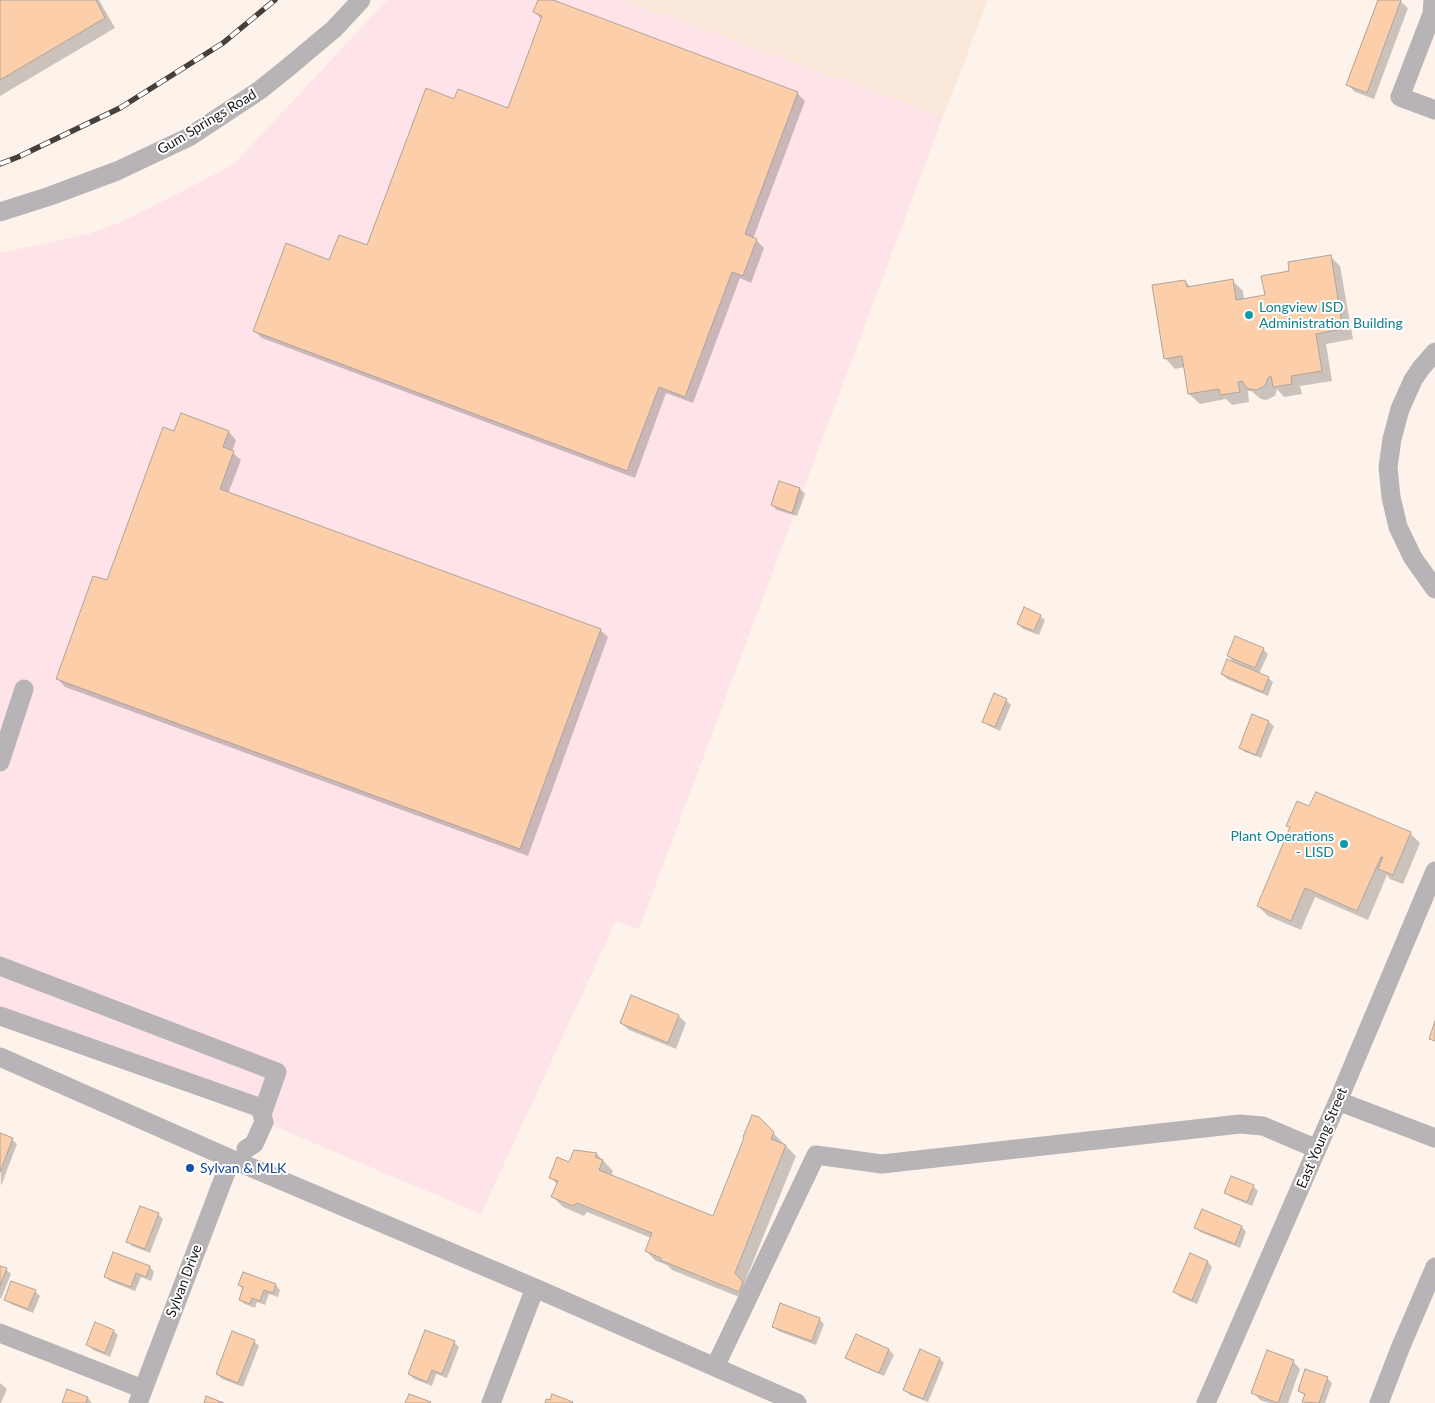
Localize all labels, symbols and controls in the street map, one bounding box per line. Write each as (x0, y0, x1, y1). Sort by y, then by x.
street label: Gum Springs Road (154, 86, 260, 158)
place label: Longview ISD Administration Building (1259, 299, 1403, 332)
marker: Longview ISD Administration Building (1243, 309, 1255, 321)
place label: Plant Operations - LISD (1230, 828, 1334, 860)
marker: Plant Operations - LISD (1338, 838, 1350, 850)
street label: East Young Street (1293, 1085, 1351, 1191)
place label: Sylvan & MLK (200, 1160, 286, 1176)
marker: Sylvan & MLK (184, 1162, 196, 1174)
street label: Sylvan Drive (162, 1242, 206, 1320)

